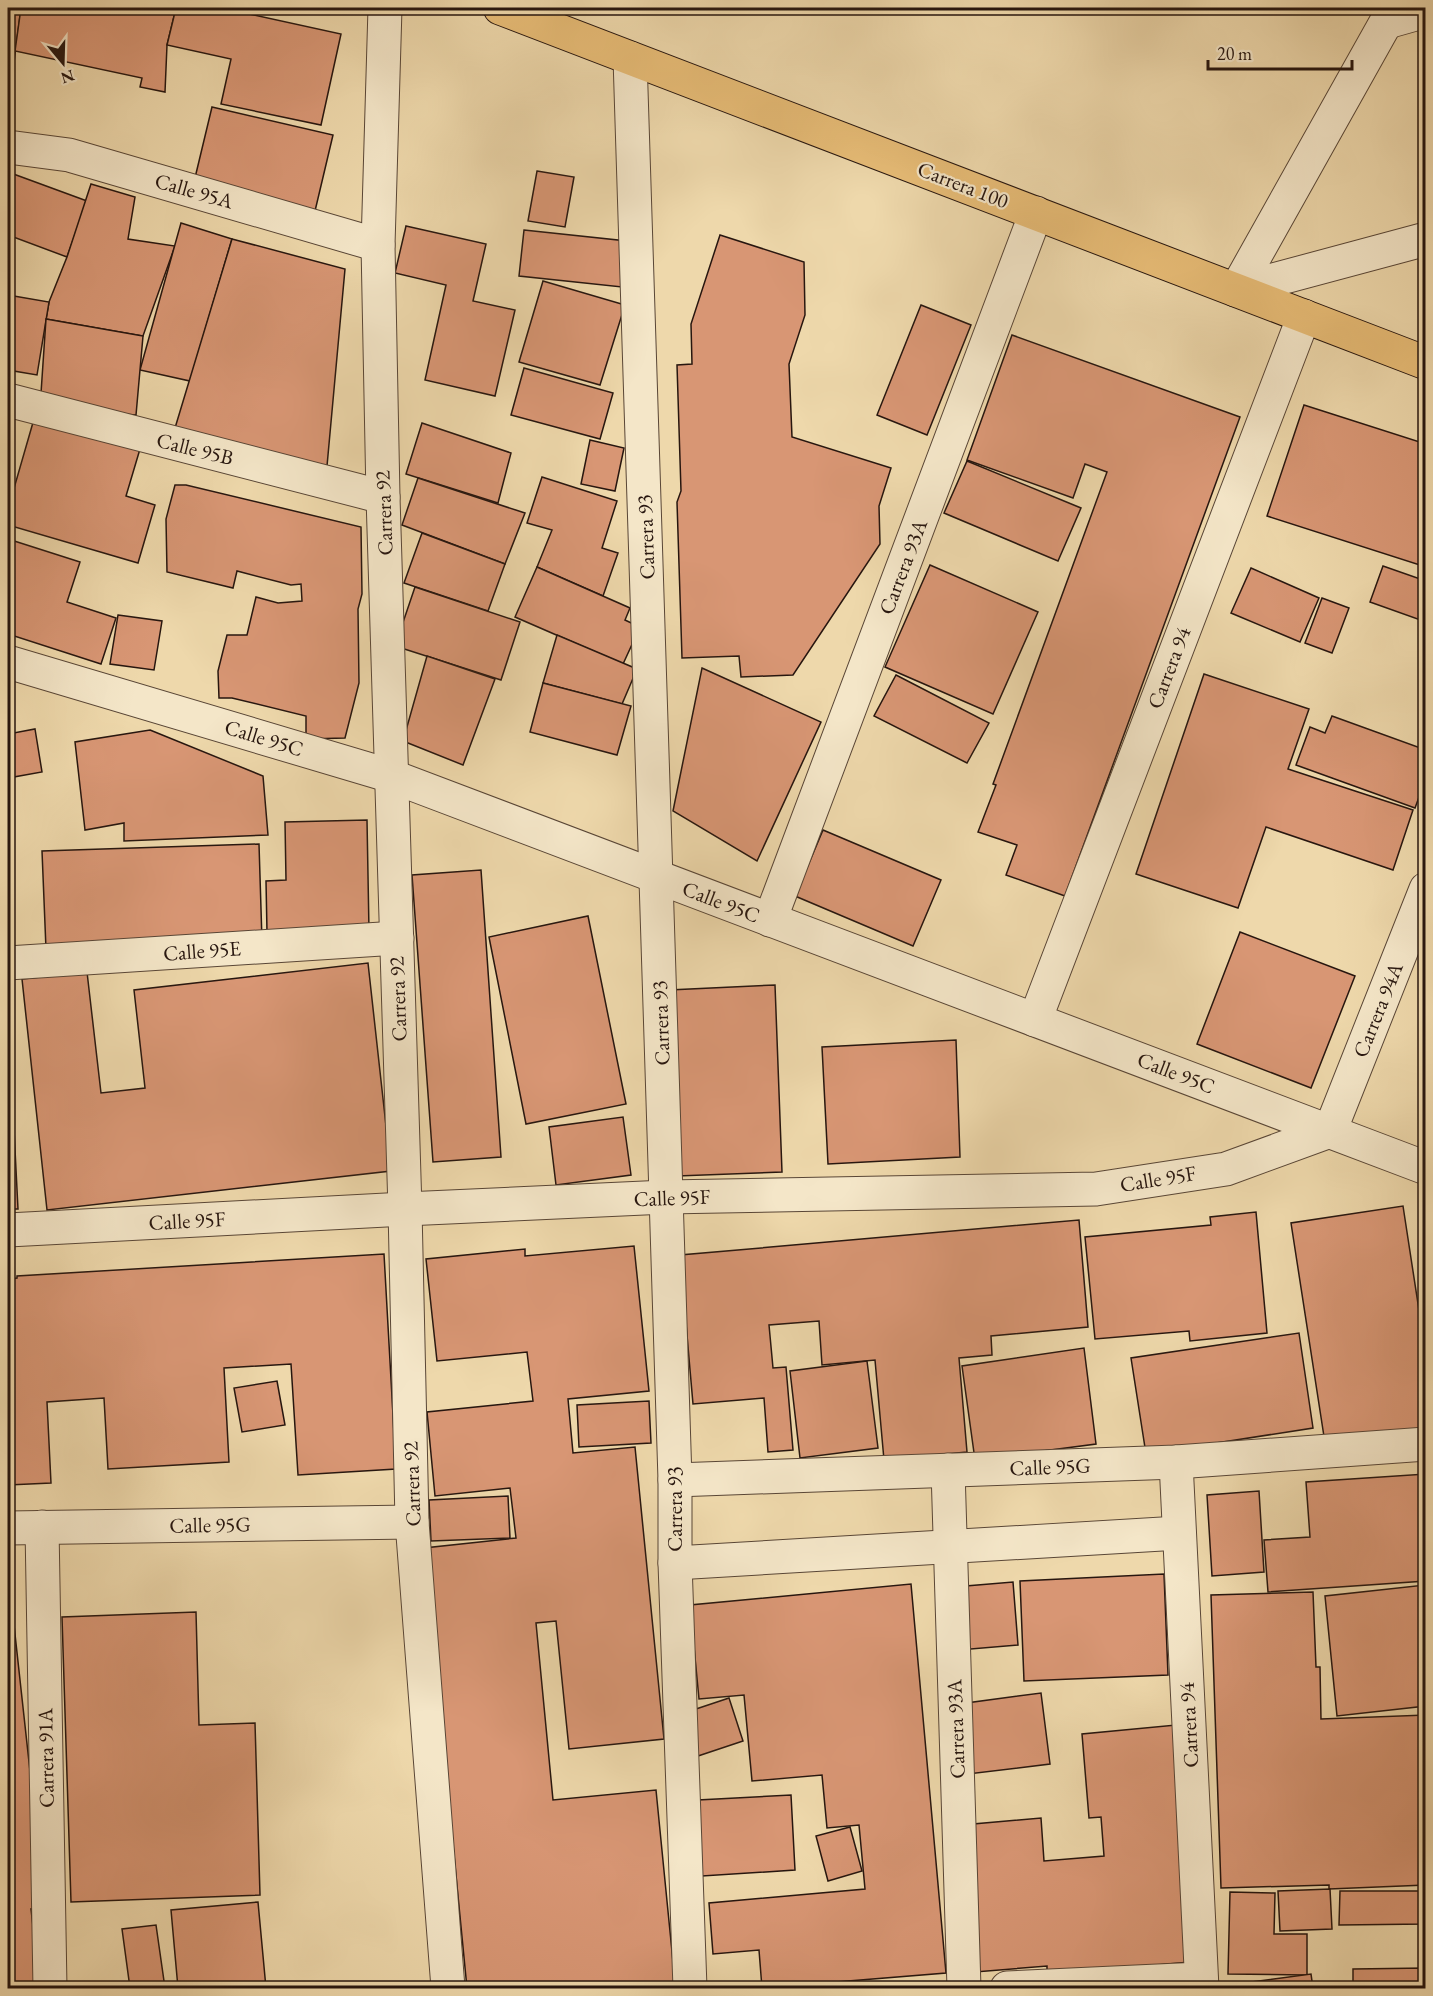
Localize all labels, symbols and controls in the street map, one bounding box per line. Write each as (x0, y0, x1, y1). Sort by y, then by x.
north arrow (33, 33, 93, 93)
scale bar (1208, 33, 1352, 71)
text: 20 m (1217, 42, 1252, 65)
text: N (58, 65, 77, 89)
street label: Carrera 100 (914, 155, 1013, 214)
street label: Calle 95A (152, 166, 237, 215)
street label: Calle 95B (154, 426, 236, 471)
street label: Carrera 92 (369, 470, 398, 556)
street label: Carrera 93 (631, 494, 660, 580)
street label: Carrera 93A (872, 515, 933, 618)
street label: Carrera 94 (1141, 622, 1197, 712)
street label: Calle 95C (222, 713, 307, 762)
street label: Calle 95C (679, 874, 764, 929)
street label: Calle 95E (162, 934, 242, 967)
street label: Carrera 92 (383, 956, 412, 1042)
street label: Carrera 94A (1346, 958, 1409, 1061)
street label: Carrera 93 (646, 980, 675, 1066)
street label: Calle 95C (1134, 1045, 1219, 1100)
street label: Calle 95F (1118, 1159, 1198, 1198)
street label: Calle 95F (633, 1183, 711, 1212)
street label: Calle 95F (148, 1205, 226, 1236)
street label: Carrera 92 (397, 1441, 426, 1527)
street label: Calle 95G (1009, 1452, 1091, 1481)
street label: Carrera 93 (661, 1466, 688, 1552)
street label: Calle 95G (169, 1510, 251, 1539)
street label: Carrera 93A (940, 1678, 971, 1779)
street label: Carrera 94 (1173, 1681, 1204, 1768)
street label: Carrera 91A (31, 1707, 60, 1808)

